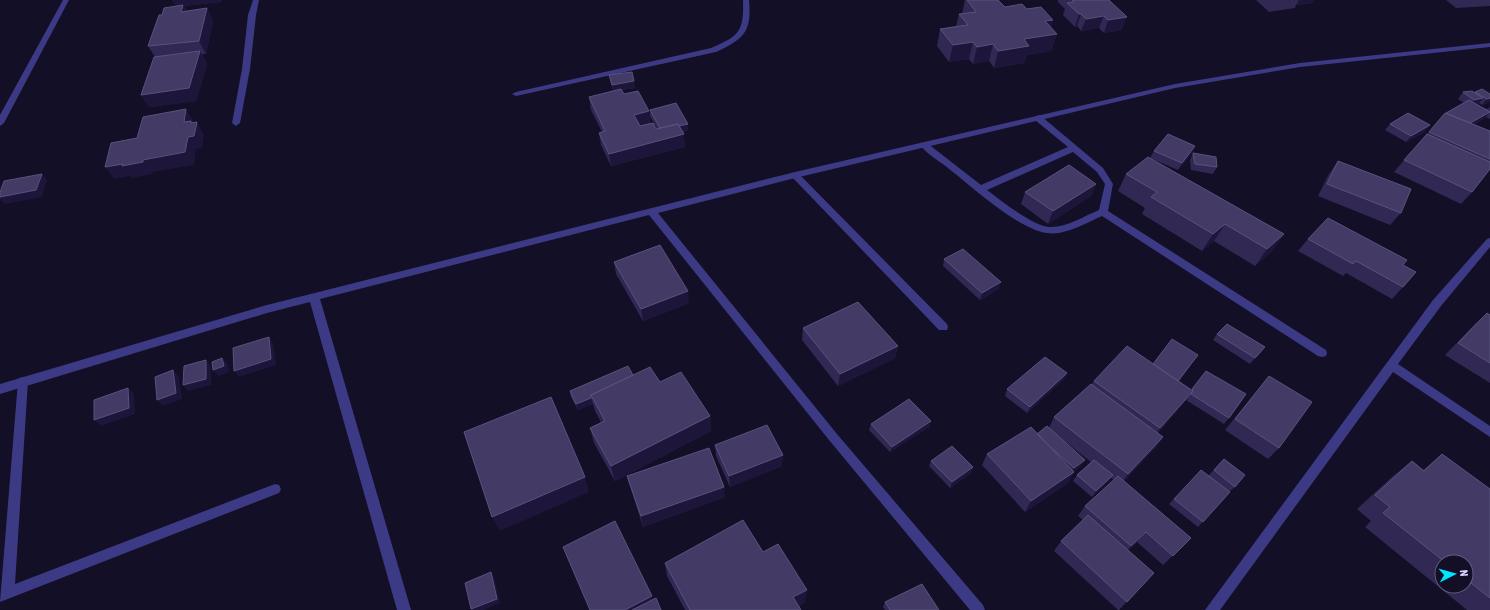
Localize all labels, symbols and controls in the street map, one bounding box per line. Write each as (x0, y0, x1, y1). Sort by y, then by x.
north arrow (1434, 554, 1474, 594)
text: N (1458, 569, 1470, 577)

